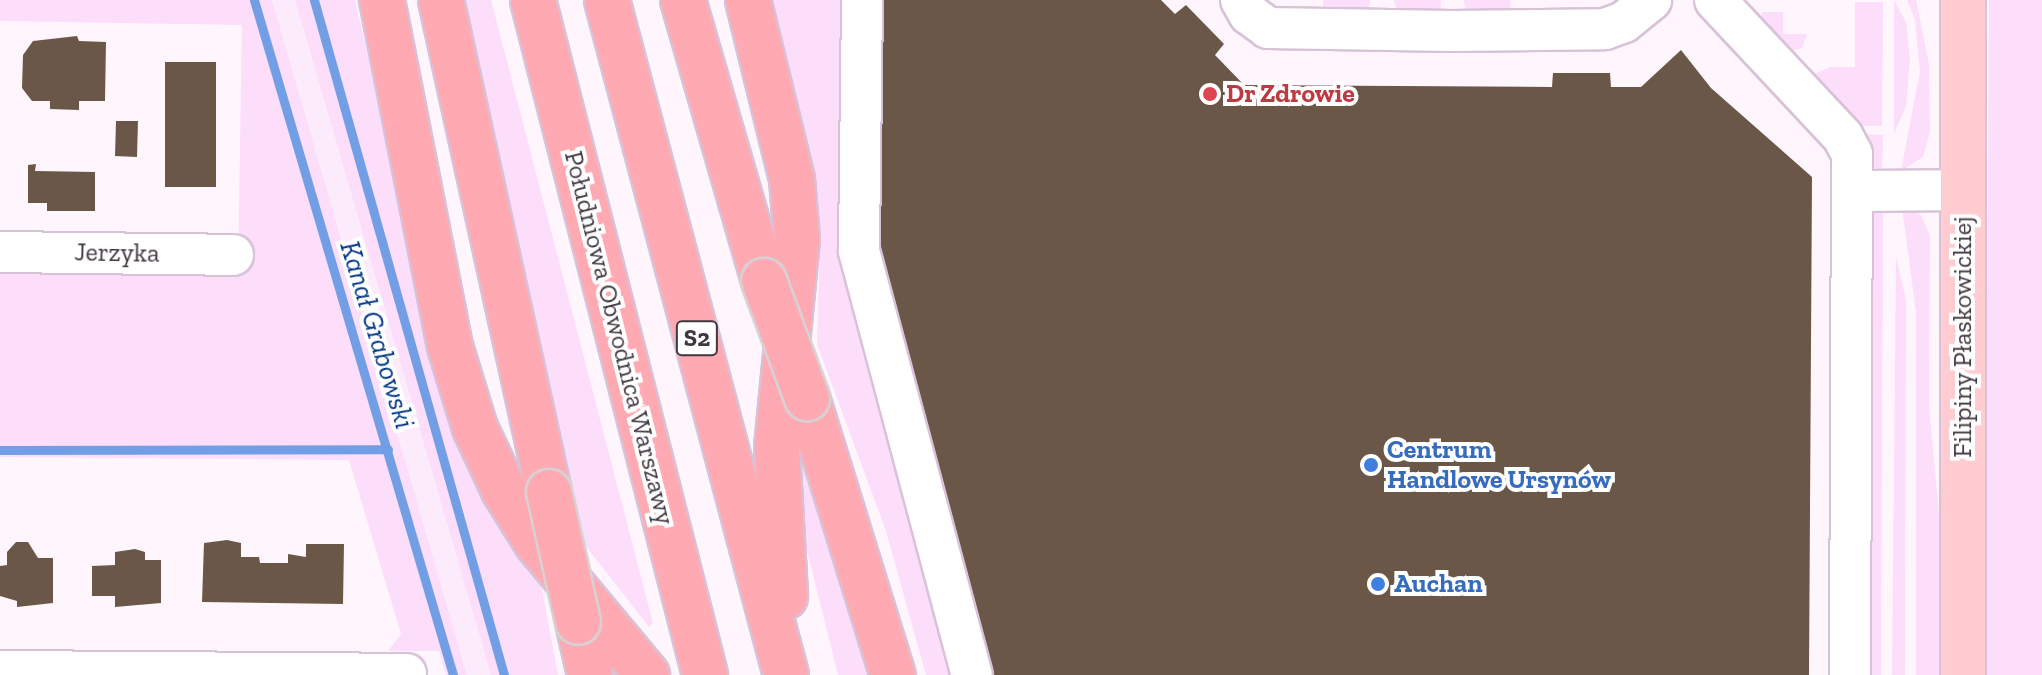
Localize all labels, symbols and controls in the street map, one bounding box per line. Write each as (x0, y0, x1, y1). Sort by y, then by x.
place label: Dr Zdrowie (1226, 78, 1355, 110)
marker: Dr Zdrowie (1201, 85, 1219, 103)
street label: Południowa Obwodnica Warszawy (557, 147, 681, 529)
street label: Filipiny Płaskowickiej (1947, 216, 1979, 458)
street label: Jerzyka (74, 237, 160, 269)
water label: Kanał Grabowski (333, 237, 421, 433)
road number: S2 (675, 318, 719, 358)
place label: Centrum Handlowe Ursynów (1387, 434, 1611, 496)
marker: Centrum Handlowe Ursynów (1362, 456, 1380, 474)
place label: Auchan (1394, 568, 1483, 600)
marker: Auchan (1369, 575, 1387, 593)

